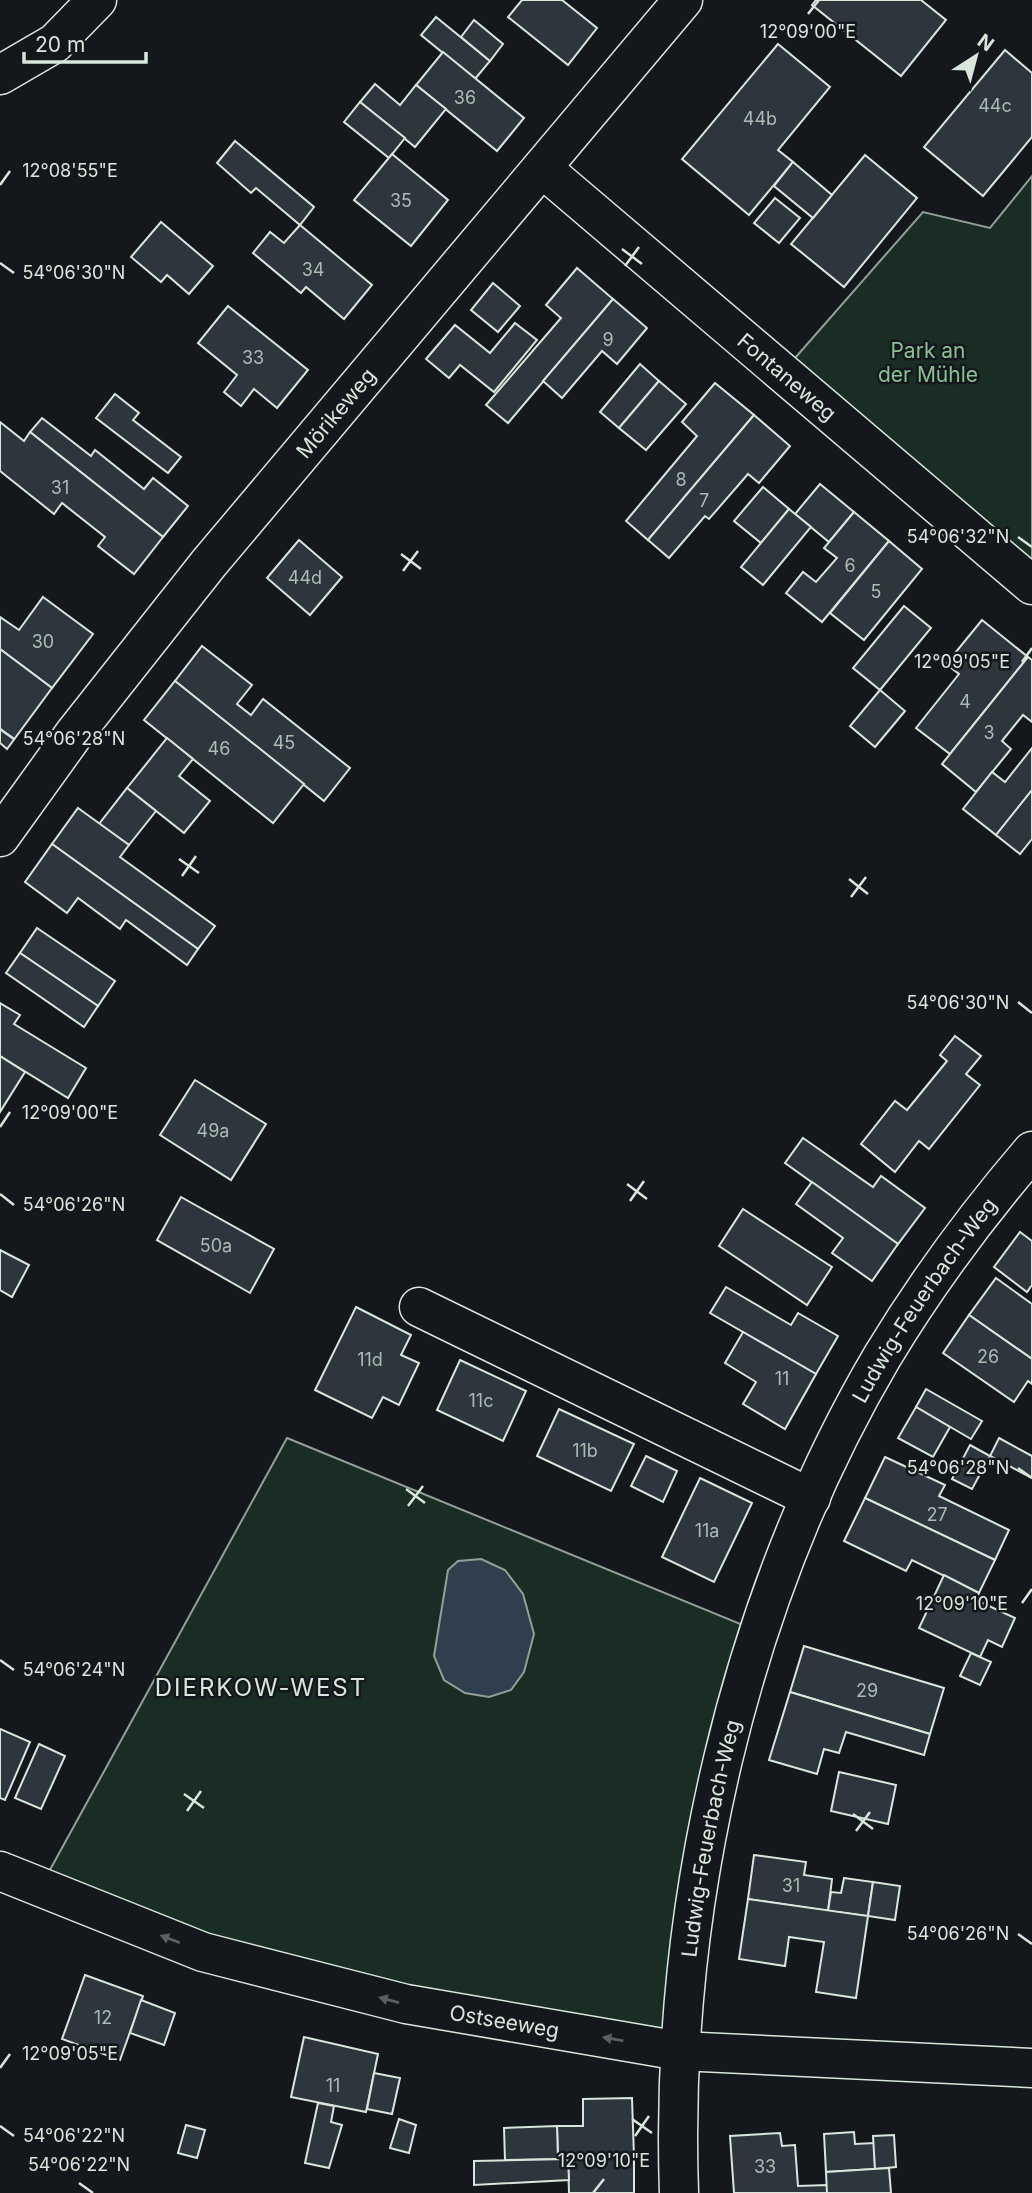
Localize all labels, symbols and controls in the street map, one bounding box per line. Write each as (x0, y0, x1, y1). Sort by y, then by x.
scale bar (24, 21, 147, 65)
text: 12°09'00"E (760, 21, 856, 42)
north arrow (941, 21, 1011, 91)
text: N (973, 29, 998, 56)
text: 20 m (35, 32, 85, 57)
house number: 36 (454, 87, 476, 108)
house number: 44c (978, 95, 1012, 116)
house number: 44b (743, 108, 777, 129)
text: 12°08'55"E (22, 160, 118, 181)
house number: 35 (390, 190, 412, 211)
house number: 34 (302, 259, 324, 280)
text: 54°06'30"N (23, 262, 125, 283)
street label: Fontaneweg (733, 328, 842, 426)
house number: 9 (602, 329, 614, 350)
park label: Park an der Mühle (878, 338, 978, 387)
house number: 33 (242, 347, 264, 368)
street label: Mörikeweg (291, 363, 380, 463)
house number: 8 (675, 469, 687, 490)
house number: 31 (51, 477, 69, 498)
house number: 7 (699, 490, 709, 511)
text: 54°06'32"N (907, 526, 1009, 547)
house number: 6 (844, 555, 856, 576)
house number: 44d (288, 567, 322, 588)
house number: 5 (871, 581, 881, 602)
house number: 30 (32, 631, 54, 652)
text: 12°09'05"E (914, 651, 1010, 672)
house number: 4 (959, 691, 971, 712)
house number: 3 (983, 722, 995, 743)
text: 54°06'28"N (23, 728, 125, 749)
house number: 45 (273, 732, 295, 753)
house number: 46 (208, 738, 230, 759)
text: 54°06'30"N (907, 992, 1009, 1013)
text: 12°09'00"E (22, 1102, 118, 1123)
house number: 49a (197, 1120, 229, 1141)
street label: Ludwig-Feuerbach-Weg (846, 1192, 1001, 1407)
text: 54°06'26"N (23, 1194, 125, 1215)
house number: 50a (200, 1235, 232, 1256)
house number: 26 (977, 1346, 999, 1367)
house number: 11d (357, 1349, 383, 1370)
house number: 11 (775, 1368, 789, 1389)
house number: 11c (469, 1390, 493, 1411)
house number: 11b (572, 1440, 598, 1461)
text: 54°06'28"N (907, 1457, 1009, 1478)
house number: 27 (926, 1504, 948, 1525)
house number: 11a (695, 1520, 719, 1541)
text: 12°09'10"E (916, 1593, 1008, 1614)
text: 54°06'24"N (23, 1659, 125, 1680)
district label: DIERKOW-WEST (155, 1673, 367, 1702)
house number: 29 (856, 1680, 878, 1701)
street label: Ludwig-Feuerbach-Weg (676, 1717, 745, 1959)
house number: 31 (782, 1875, 800, 1896)
text: 54°06'26"N (907, 1923, 1009, 1944)
one-way arrow (159, 1933, 180, 1944)
one-way arrow (378, 1994, 400, 2005)
street label: Ostseeweg (448, 1999, 561, 2043)
house number: 12 (94, 2007, 112, 2028)
one-way arrow (602, 2033, 624, 2044)
text: 12°09'05"E (22, 2043, 118, 2064)
house number: 11 (326, 2075, 340, 2096)
text: 54°06'22"N (23, 2125, 125, 2146)
text: 12°09'10"E (558, 2150, 650, 2171)
text: 54°06'22"N (28, 2154, 130, 2175)
house number: 33 (754, 2156, 776, 2177)

